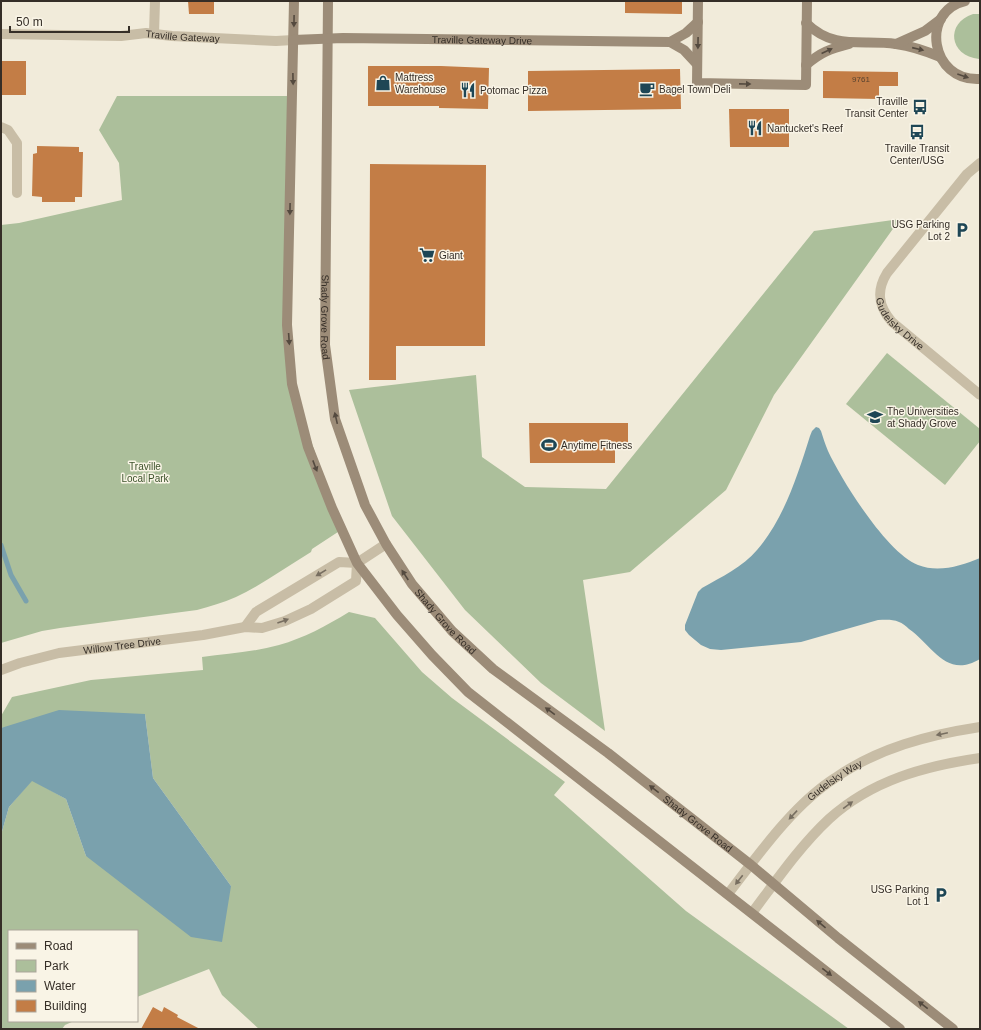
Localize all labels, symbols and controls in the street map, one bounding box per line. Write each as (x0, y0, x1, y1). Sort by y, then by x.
scale bar (10, 8, 129, 34)
text: 50 m (16, 15, 43, 29)
one-way arrow (291, 15, 297, 28)
street label: Traville Gateway (145, 28, 220, 44)
street label: Traville Gateway Drive (432, 34, 533, 46)
one-way arrow (694, 37, 701, 49)
one-way arrow (912, 46, 924, 52)
one-way arrow (821, 48, 833, 54)
place label: Mattress Warehouse (395, 72, 446, 95)
one-way arrow (290, 73, 296, 86)
shop icon: Mattress Warehouse (374, 74, 392, 92)
one-way arrow (957, 74, 969, 80)
house number: 9761 (852, 75, 870, 84)
cafe icon: Bagel Town Deli (638, 80, 656, 98)
restaurant icon: Potomac Pizza (459, 81, 477, 99)
one-way arrow (739, 81, 752, 87)
place label: Bagel Town Deli (659, 84, 731, 95)
place label: Potomac Pizza (480, 85, 547, 96)
place label: Traville Transit Center (845, 96, 909, 119)
bus stop icon: Traville Transit Center (911, 98, 929, 116)
restaurant icon: Nantucket's Reef (746, 119, 764, 137)
place label: Nantucket's Reef (767, 123, 843, 134)
bus stop icon: Traville Transit Center/USG (908, 123, 926, 141)
place label: Traville Transit Center/USG (885, 143, 950, 166)
one-way arrow (287, 203, 293, 216)
place label: USG Parking Lot 2 (892, 219, 950, 242)
parking icon: USG Parking Lot 2 (953, 221, 971, 239)
supermarket icon: Giant (418, 246, 436, 264)
place label: Giant (439, 250, 463, 261)
street label: Shady Grove Road (319, 274, 332, 360)
street label: Gudelsky Drive (874, 296, 926, 352)
one-way arrow (285, 333, 292, 345)
place label: The Universities at Shady Grove (887, 406, 959, 429)
school or university icon: The Universities at Shady Grove (866, 408, 884, 426)
one-way arrow (333, 412, 339, 424)
sports icon: Anytime Fitness (540, 436, 558, 454)
place label: Anytime Fitness (561, 440, 632, 451)
one-way arrow (313, 460, 319, 472)
park label: Traville Local Park (121, 461, 170, 484)
one-way arrow (315, 569, 327, 576)
one-way arrow (402, 569, 409, 580)
street label: Shady Grove Road (412, 587, 478, 657)
one-way arrow (278, 618, 290, 624)
street label: Willow Tree Drive (83, 635, 162, 656)
one-way arrow (545, 706, 556, 715)
one-way arrow (935, 732, 948, 738)
street label: Gudelsky Way (805, 758, 864, 803)
one-way arrow (649, 785, 660, 793)
street label: Shady Grove Road (661, 793, 734, 854)
one-way arrow (842, 801, 853, 809)
one-way arrow (789, 810, 798, 820)
one-way arrow (735, 874, 744, 885)
place label: USG Parking Lot 1 (871, 884, 929, 907)
parking icon: USG Parking Lot 1 (932, 886, 950, 904)
one-way arrow (816, 919, 826, 928)
legend (8, 930, 138, 1022)
text: Road (44, 939, 73, 953)
text: Park (44, 959, 70, 973)
one-way arrow (821, 967, 832, 976)
text: Water (44, 979, 76, 993)
text: Building (44, 999, 87, 1013)
one-way arrow (917, 1001, 928, 1009)

